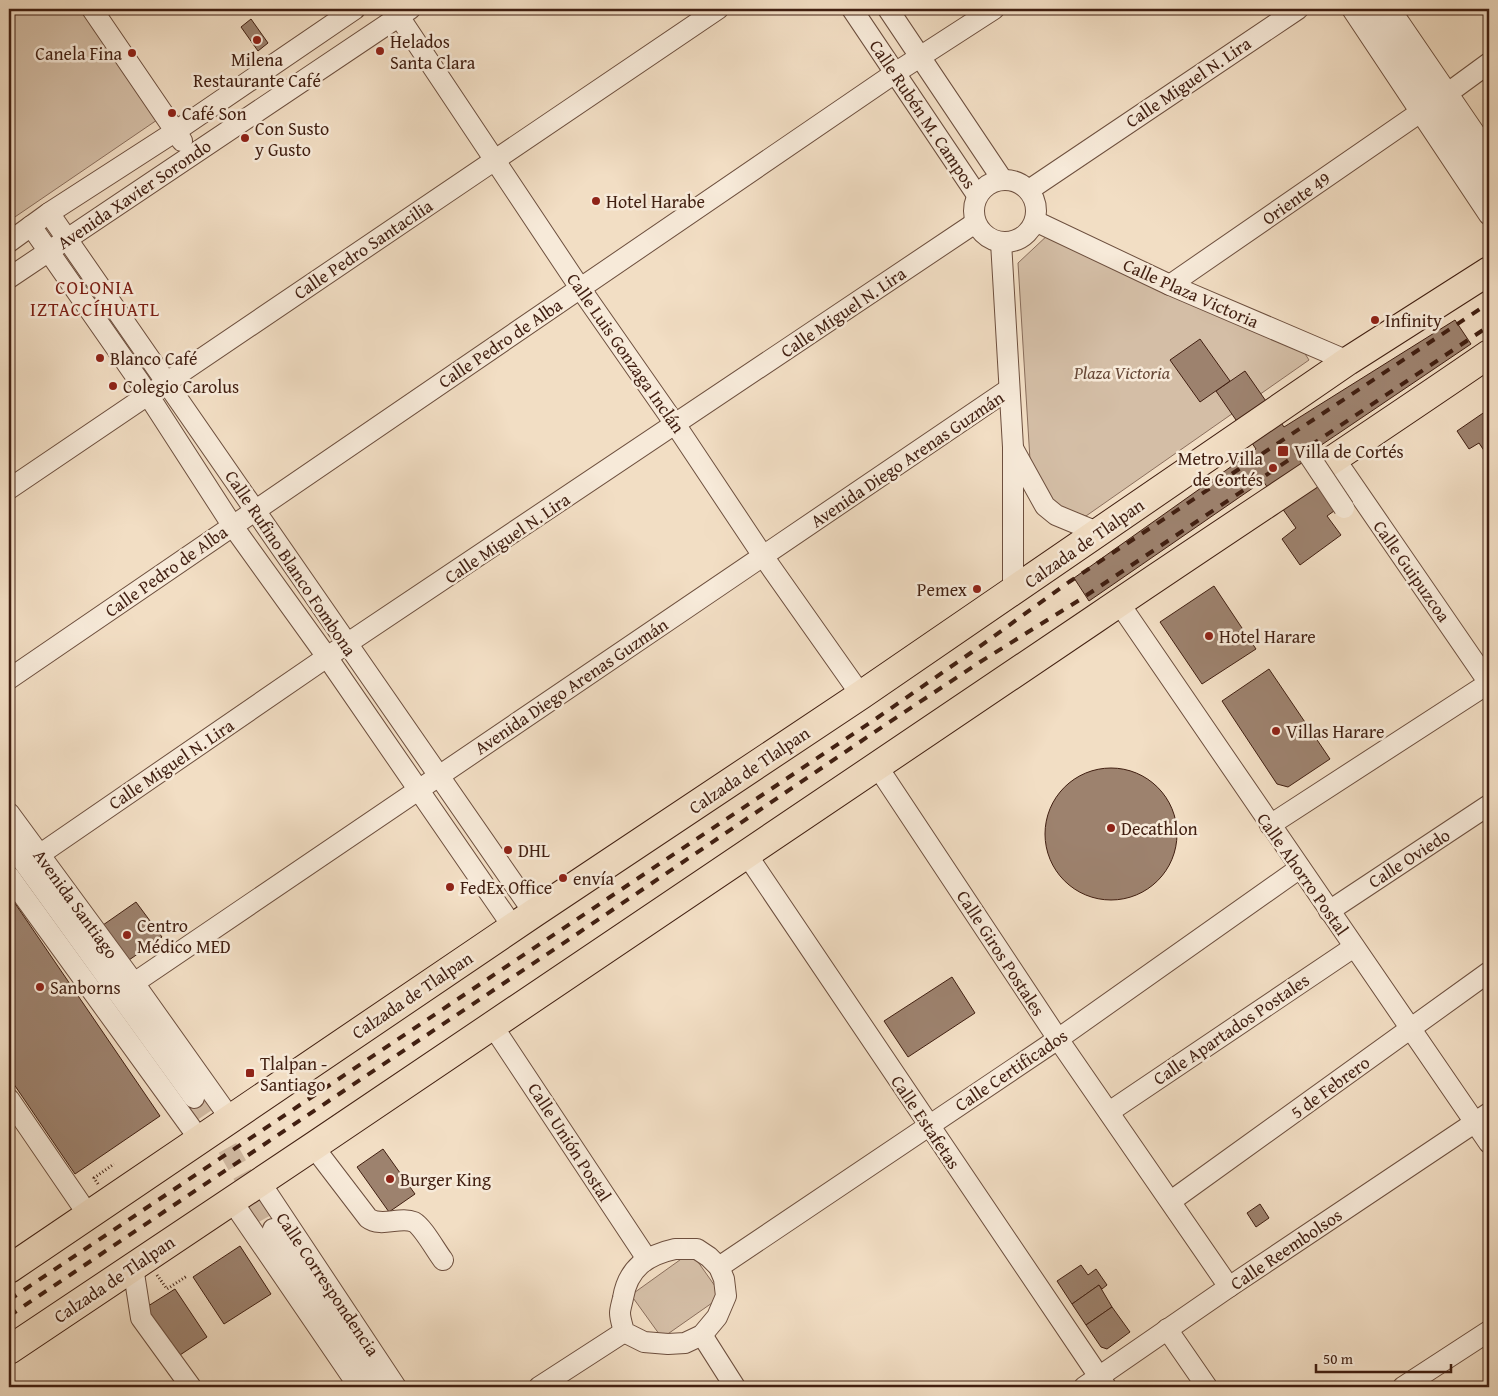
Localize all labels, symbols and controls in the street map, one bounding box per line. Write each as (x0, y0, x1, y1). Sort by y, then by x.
place label: Helados Santa Clara (390, 28, 476, 76)
street label: Calle Miguel N. Lira (1120, 30, 1257, 134)
marker: Milena Restaurante Café (251, 34, 263, 46)
street label: Calle Rubén M. Campos (863, 34, 983, 194)
place label: Canela Fina (35, 40, 122, 67)
marker: Helados Santa Clara (374, 45, 386, 57)
place label: Milena Restaurante Café (193, 46, 321, 94)
marker: Canela Fina (126, 47, 138, 59)
place label: Café Son (182, 100, 247, 127)
marker: Café Son (166, 107, 178, 119)
place label: Con Susto y Gusto (254, 115, 329, 163)
street label: Avenida Xavier Sorondo (52, 132, 216, 256)
marker: Con Susto y Gusto (239, 132, 251, 144)
street label: Oriente 49 (1256, 165, 1336, 231)
place label: Hotel Harabe (606, 188, 705, 215)
street label: Calle Pedro Santacilia (288, 192, 438, 306)
marker: Hotel Harabe (590, 195, 602, 207)
street label: Calle Plaza Victoria (1119, 251, 1264, 335)
street label: Calle Miguel N. Lira (775, 260, 912, 364)
street label: Calle Luis Gonzaga Inclán (560, 267, 692, 439)
district label: COLONIA IZTACCÍHUATL (30, 273, 160, 323)
street label: Calle Pedro de Alba (432, 291, 568, 395)
place label: Infinity (1385, 307, 1442, 334)
marker: Infinity (1369, 314, 1381, 326)
place label: Blanco Café (110, 345, 198, 372)
marker: Blanco Café (94, 352, 106, 364)
park label: Plaza Victoria (1073, 359, 1171, 386)
place label: Colegio Carolus (123, 373, 239, 400)
marker: Colegio Carolus (107, 380, 119, 392)
street label: Avenida Diego Arenas Guzmán (805, 384, 1009, 534)
place label: Villa de Cortés (1294, 438, 1404, 465)
marker: Villa de Cortés (1276, 444, 1290, 458)
place label: Metro Villa de Cortés (1178, 445, 1263, 493)
marker: Metro Villa de Cortés (1267, 462, 1279, 474)
street label: Calle Rufino Blanco Fombona (219, 465, 364, 662)
street label: Calle Miguel N. Lira (439, 486, 576, 590)
street label: Calzada de Tlalpan (1019, 492, 1149, 594)
street label: Calle Guipuzcoa (1367, 514, 1458, 628)
street label: Calle Pedro de Alba (99, 518, 233, 624)
place label: Pemex (917, 576, 968, 603)
marker: Pemex (971, 583, 983, 595)
street label: Avenida Diego Arenas Guzmán (469, 611, 673, 761)
place label: Hotel Harare (1219, 623, 1316, 650)
marker: Hotel Harare (1203, 630, 1215, 642)
street label: Calle Miguel N. Lira (103, 712, 240, 816)
place label: Villas Harare (1286, 718, 1384, 745)
street label: Calzada de Tlalpan (683, 719, 815, 821)
marker: Villas Harare (1270, 725, 1282, 737)
street label: Calle Ahorro Postal (1250, 807, 1356, 941)
place label: Decathlon (1121, 815, 1198, 842)
street label: Calle Oviedo (1363, 821, 1455, 895)
marker: Decathlon (1105, 822, 1117, 834)
place label: DHL (518, 837, 550, 864)
street label: Avenida Santiago (27, 844, 125, 964)
marker: DHL (502, 844, 514, 856)
place label: envía (573, 865, 615, 892)
marker: envía (557, 872, 569, 884)
place label: FedEx Office (460, 874, 552, 901)
marker: FedEx Office (444, 881, 456, 893)
street label: Calle Giros Postales (950, 885, 1052, 1021)
place label: Centro Médico MED (137, 912, 231, 960)
marker: Centro Médico MED (121, 929, 133, 941)
street label: Calzada de Tlalpan (346, 944, 478, 1046)
street label: Calle Apartados Postales (1147, 966, 1315, 1092)
place label: Sanborns (50, 974, 121, 1001)
marker: Sanborns (34, 981, 46, 993)
street label: Calle Certificados (949, 1022, 1073, 1118)
street label: 5 de Febrero (1285, 1049, 1375, 1125)
place label: Tlalpan - Santiago (260, 1050, 327, 1098)
marker: Tlalpan - Santiago (244, 1067, 256, 1079)
street label: Calle Estafetas (885, 1070, 967, 1174)
street label: Calle Unión Postal (521, 1077, 619, 1207)
place label: Burger King (400, 1166, 491, 1193)
marker: Burger King (384, 1173, 396, 1185)
street label: Calle Reembolsos (1225, 1202, 1347, 1296)
street label: Calle Correspondencia (270, 1207, 387, 1362)
street label: Calzada de Tlalpan (48, 1228, 180, 1330)
scale bar (1316, 1341, 1450, 1373)
text: 50 m (1323, 1348, 1354, 1369)

